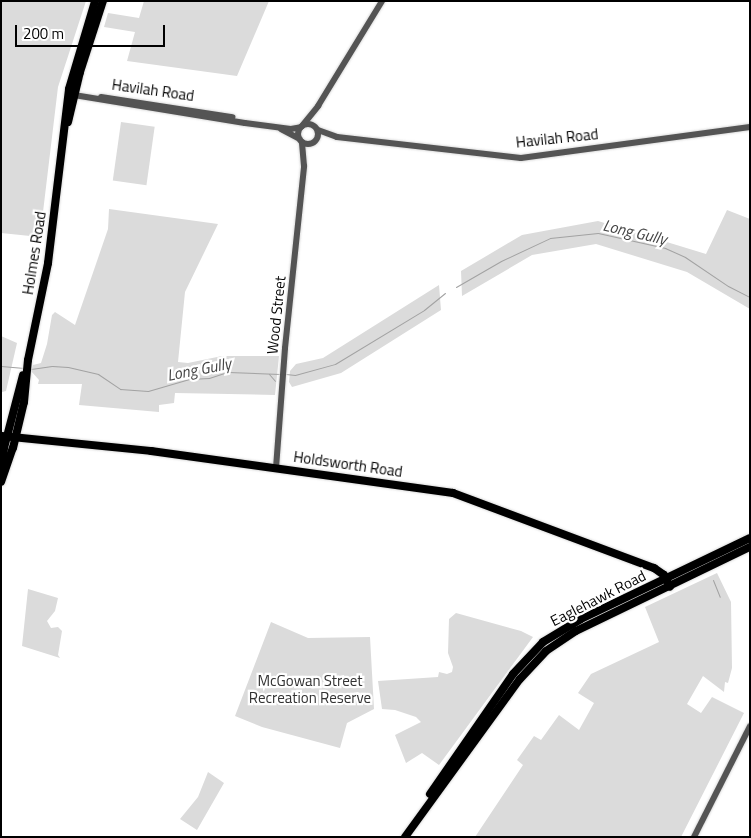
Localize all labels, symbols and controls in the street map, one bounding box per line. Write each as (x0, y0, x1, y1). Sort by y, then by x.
scale bar (18, 15, 168, 47)
text: 200 m (23, 22, 64, 45)
street label: Havilah Road (111, 75, 195, 105)
street label: Havilah Road (515, 125, 599, 151)
street label: Holmes Road (19, 210, 49, 296)
water label: Long Gully (601, 215, 669, 249)
street label: Wood Street (263, 275, 289, 355)
water label: Long Gully (165, 353, 233, 385)
street label: Holdsworth Road (292, 447, 404, 481)
street label: Eaglehawk Road (547, 566, 649, 630)
park label: McGowan Street Recreation Reserve (249, 671, 371, 706)

